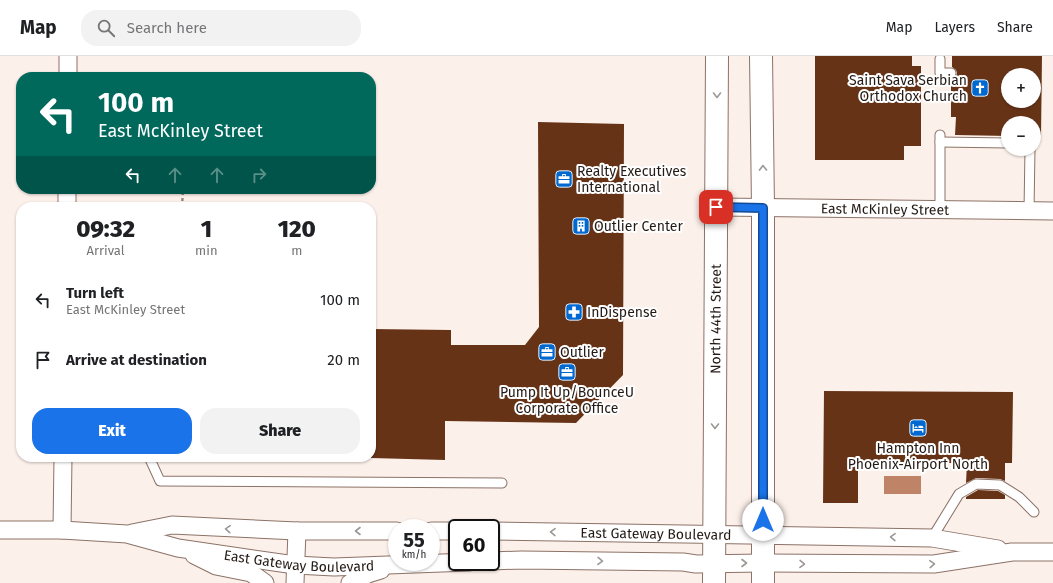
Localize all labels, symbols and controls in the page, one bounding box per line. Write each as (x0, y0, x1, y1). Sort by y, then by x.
search box (81, 10, 361, 46)
text: Map (20, 16, 57, 39)
icon: search (95, 17, 117, 39)
text: Search here (127, 19, 207, 37)
text: Map (886, 19, 912, 36)
text: Layers (934, 19, 975, 36)
text: Share (997, 19, 1033, 36)
map controls (1001, 68, 1041, 156)
button: + (1001, 68, 1041, 108)
place label: Saint Sava Serbian Orthodox Church (849, 72, 967, 105)
church icon: Saint Sava Serbian Orthodox Church (970, 78, 990, 98)
text: 100 m (98, 86, 174, 119)
icon: left (32, 88, 84, 140)
one-way arrow (713, 92, 721, 98)
button: − (1001, 116, 1041, 156)
text: East McKinley Street (98, 120, 263, 142)
place label: Realty Executives International (577, 163, 687, 196)
icon: left (122, 164, 144, 186)
icon: ahead (164, 164, 186, 186)
icon: ahead (206, 164, 228, 186)
icon: right (248, 164, 270, 186)
one-way arrow (758, 165, 767, 171)
office icon: Realty Executives International (554, 169, 574, 189)
pin (699, 190, 733, 224)
icon: arrive (705, 196, 727, 218)
street label: East McKinley Street (821, 200, 950, 219)
text: 09:32 (76, 215, 135, 243)
text: 1 (201, 215, 212, 243)
text: 120 (278, 215, 316, 243)
building icon: Outlier Center (571, 216, 591, 236)
place label: Outlier Center (594, 218, 683, 235)
text: Arrival (87, 243, 125, 258)
text: min (195, 243, 218, 258)
text: m (291, 243, 302, 258)
street label: North 44th Street (707, 263, 725, 374)
text: Turn left (66, 284, 124, 302)
icon: left (32, 289, 54, 311)
text: 100 m (320, 291, 360, 309)
text: East McKinley Street (66, 302, 185, 317)
pharmacy icon: InDispense (564, 302, 584, 322)
place label: InDispense (587, 304, 657, 321)
office icon: Outlier (537, 342, 557, 362)
place label: Outlier (560, 344, 604, 361)
icon: arrive (32, 349, 54, 371)
text: Arrive at destination (66, 351, 207, 369)
text: 20 m (327, 351, 360, 369)
office icon: Pump It Up/BounceU Corporate Office (557, 362, 577, 382)
place label: Pump It Up/BounceU Corporate Office (500, 384, 634, 417)
button: Exit (32, 408, 192, 454)
button: Share (200, 408, 360, 454)
hotel icon: Hampton Inn Phoenix-Airport North (908, 418, 928, 438)
one-way arrow (711, 423, 719, 429)
place label: Hampton Inn Phoenix-Airport North (848, 440, 988, 473)
position arrow (742, 499, 784, 541)
speed limit sign: 60 (448, 519, 500, 571)
one-way arrow (225, 524, 231, 533)
street label: East Gateway Boulevard (580, 524, 732, 544)
one-way arrow (355, 527, 361, 535)
text: 55 (403, 528, 425, 552)
one-way arrow (550, 528, 556, 536)
one-way arrow (890, 533, 896, 542)
street label: East Gateway Boulevard (223, 547, 375, 576)
text: km/h (402, 549, 426, 561)
one-way arrow (597, 557, 603, 565)
one-way arrow (741, 559, 747, 567)
one-way arrow (799, 560, 805, 568)
one-way arrow (929, 560, 935, 568)

